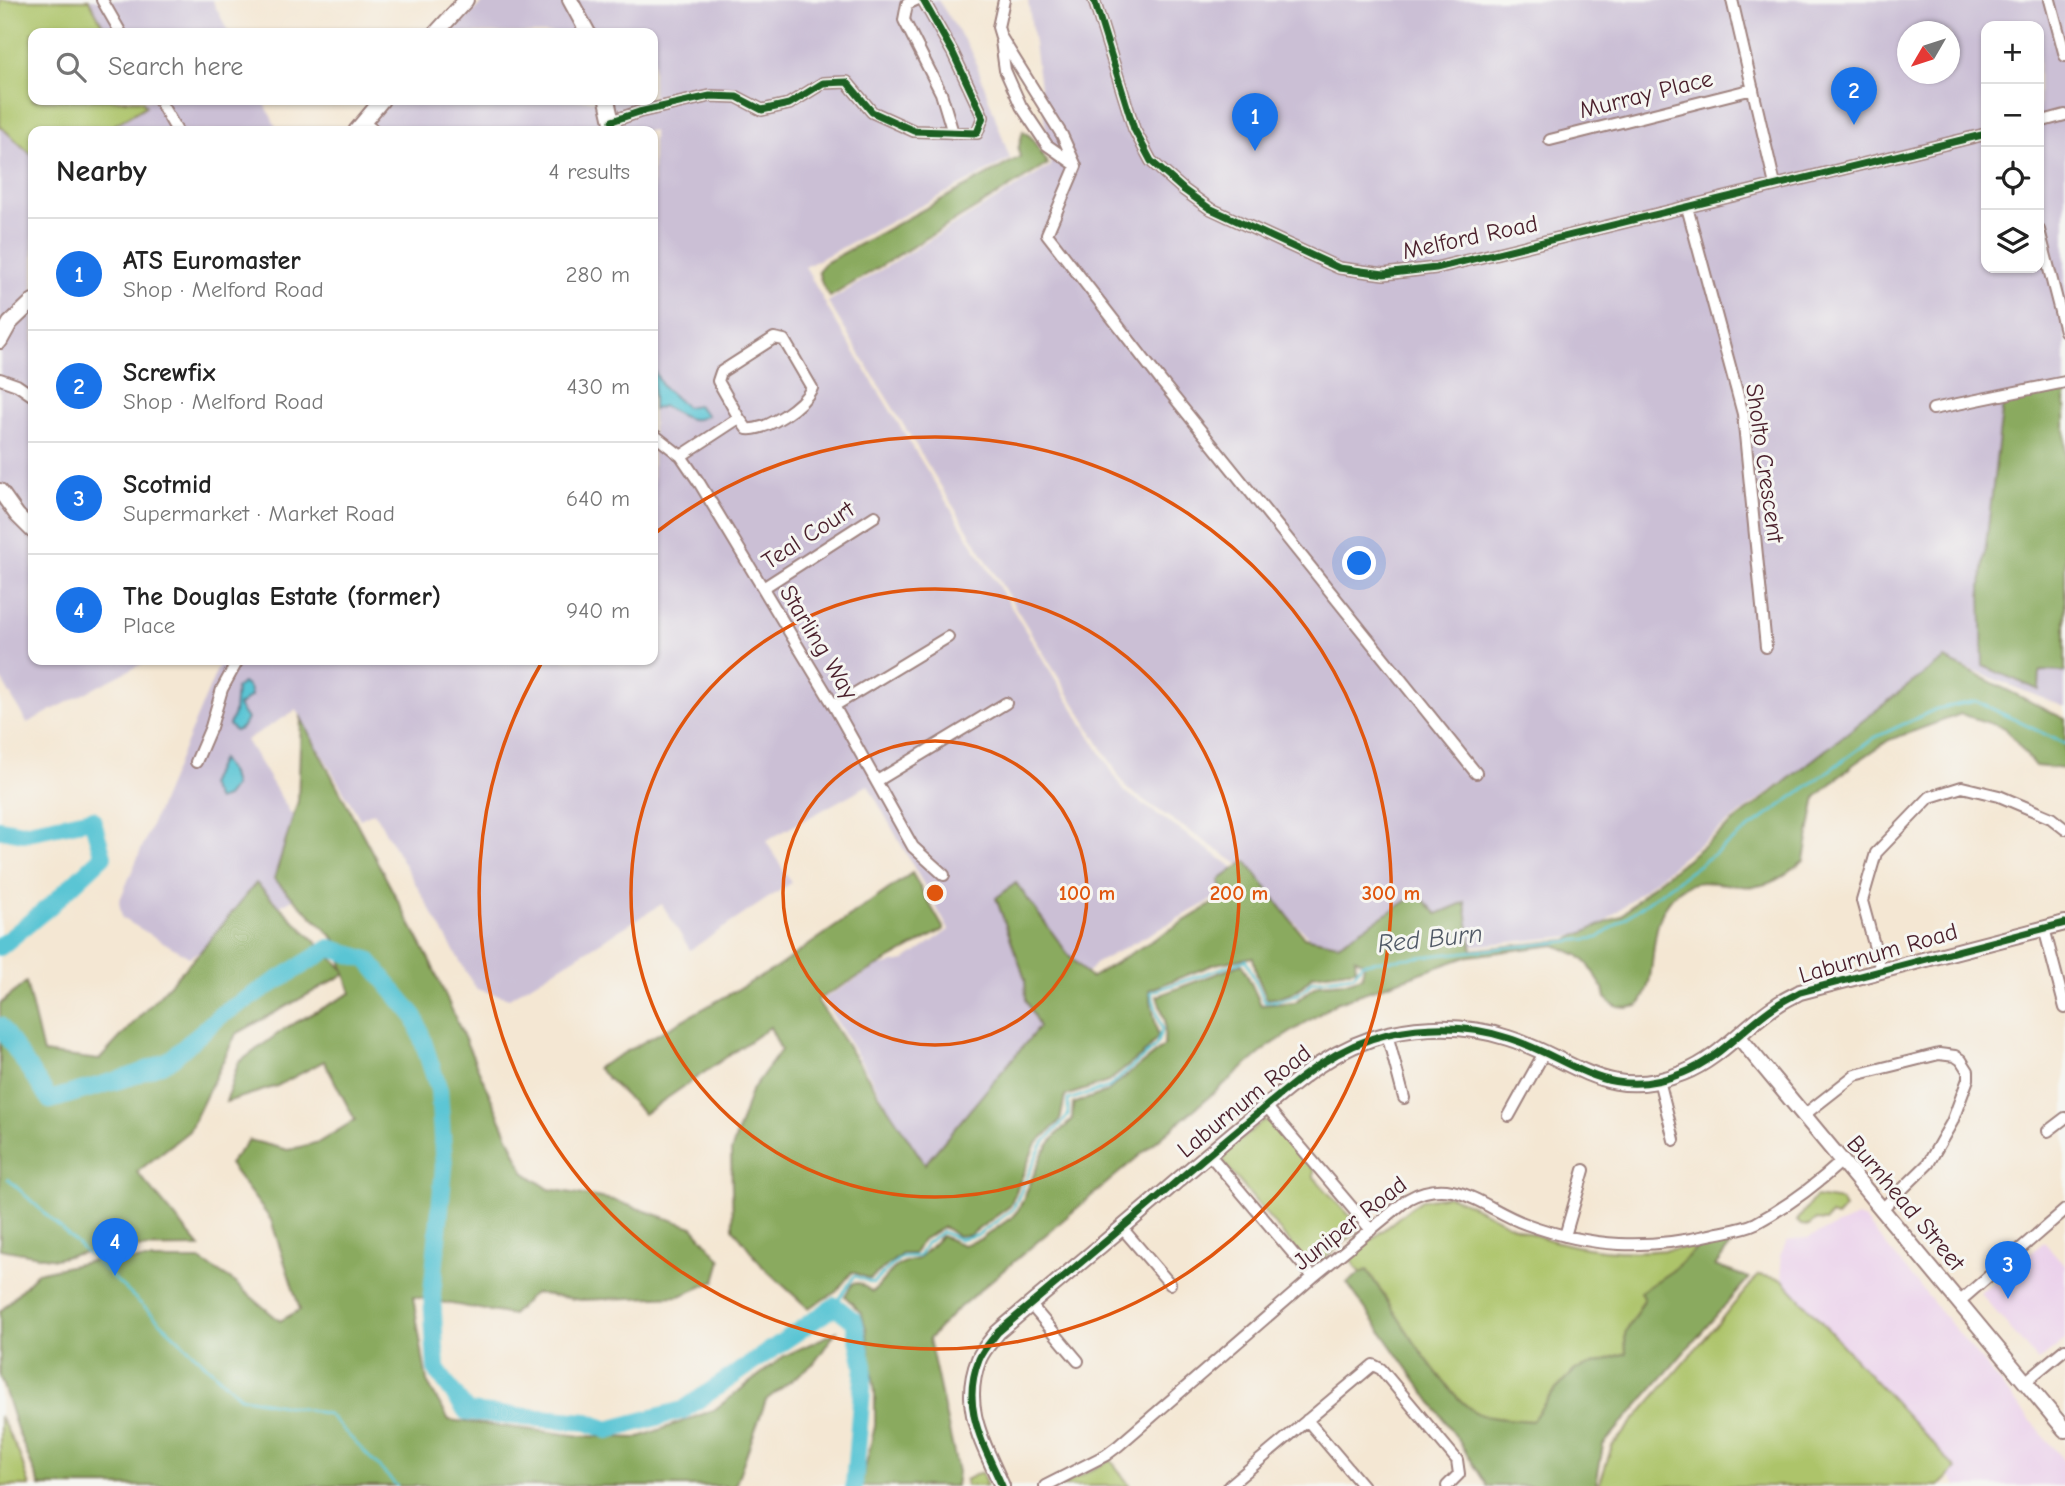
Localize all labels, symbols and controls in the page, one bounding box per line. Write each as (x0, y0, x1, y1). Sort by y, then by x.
north arrow (1897, 21, 1960, 84)
map controls (1981, 21, 2044, 273)
button: + (1981, 21, 2044, 84)
search box (28, 28, 658, 105)
icon: search (52, 48, 90, 86)
text: Search here (108, 52, 243, 82)
street label: Murray Place (1576, 64, 1716, 124)
pin: 2 (1831, 67, 1877, 125)
button: − (1981, 84, 2044, 147)
pin: 1 (1232, 93, 1278, 151)
button: locate (1981, 147, 2044, 210)
text: Nearby (56, 154, 147, 189)
text: 4 results (548, 158, 630, 185)
street label: Melford Road (1400, 209, 1540, 265)
button: layers (1981, 210, 2044, 273)
text: ATS Euromaster (123, 246, 301, 276)
text: 1 (74, 261, 84, 288)
text: 280 m (565, 261, 630, 288)
text: Shop · Melford Road (123, 276, 324, 303)
text: Screwfix (123, 358, 215, 388)
text: 2 (73, 373, 85, 400)
text: 430 m (567, 373, 630, 400)
street label: Sholto Crescent (1740, 382, 1790, 545)
text: Shop · Melford Road (123, 388, 324, 415)
text: Scotmid (123, 470, 212, 500)
text: 3 (73, 485, 85, 512)
text: 640 m (566, 485, 630, 512)
street label: Teal Court (757, 494, 860, 575)
text: Supermarket · Market Road (123, 500, 395, 527)
your location (1342, 546, 1376, 580)
street label: Starling Way (774, 580, 864, 704)
text: The Douglas Estate (former) (123, 582, 441, 612)
text: 4 (74, 597, 84, 624)
text: 940 m (566, 597, 630, 624)
text: Place (123, 612, 175, 639)
centre of rings (923, 881, 947, 905)
text: 100 m (1059, 881, 1115, 905)
text: 200 m (1210, 881, 1268, 905)
text: 300 m (1362, 881, 1420, 905)
street label: Laburnum Road (1795, 917, 1961, 989)
water label: Red Burn (1376, 919, 1484, 959)
street label: Laburnum Road (1172, 1039, 1316, 1163)
street label: Burnhead Street (1841, 1130, 1971, 1277)
street label: Juniper Road (1288, 1170, 1412, 1276)
pin: 4 (92, 1218, 138, 1276)
pin: 3 (1985, 1241, 2031, 1299)

